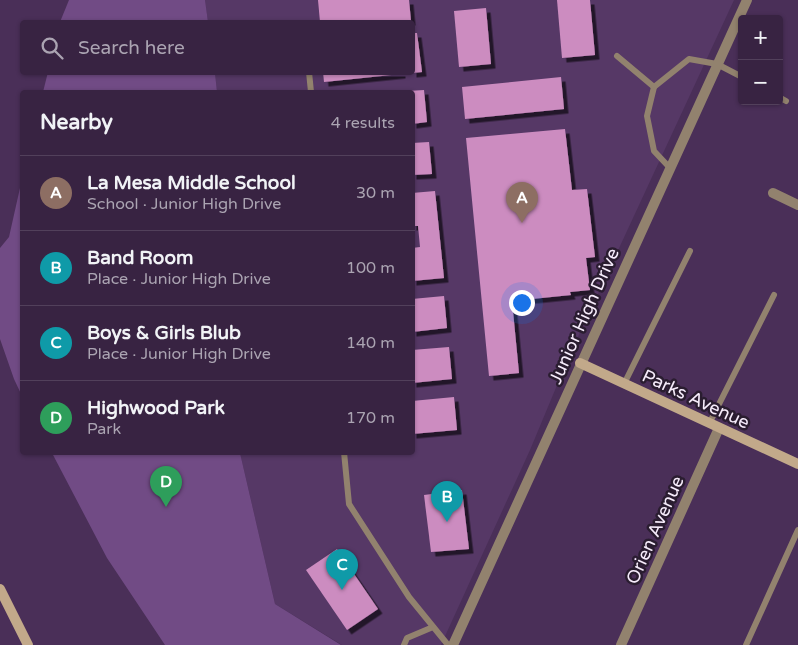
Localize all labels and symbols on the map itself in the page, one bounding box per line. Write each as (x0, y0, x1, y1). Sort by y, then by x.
pin: A (506, 182, 538, 223)
street label: Junior High Drive (544, 245, 624, 387)
your location (509, 290, 535, 316)
street label: Parks Avenue (639, 364, 753, 434)
pin: D (150, 466, 182, 507)
street label: Orien Avenue (621, 472, 689, 588)
pin: B (431, 481, 463, 522)
pin: C (326, 549, 358, 590)

